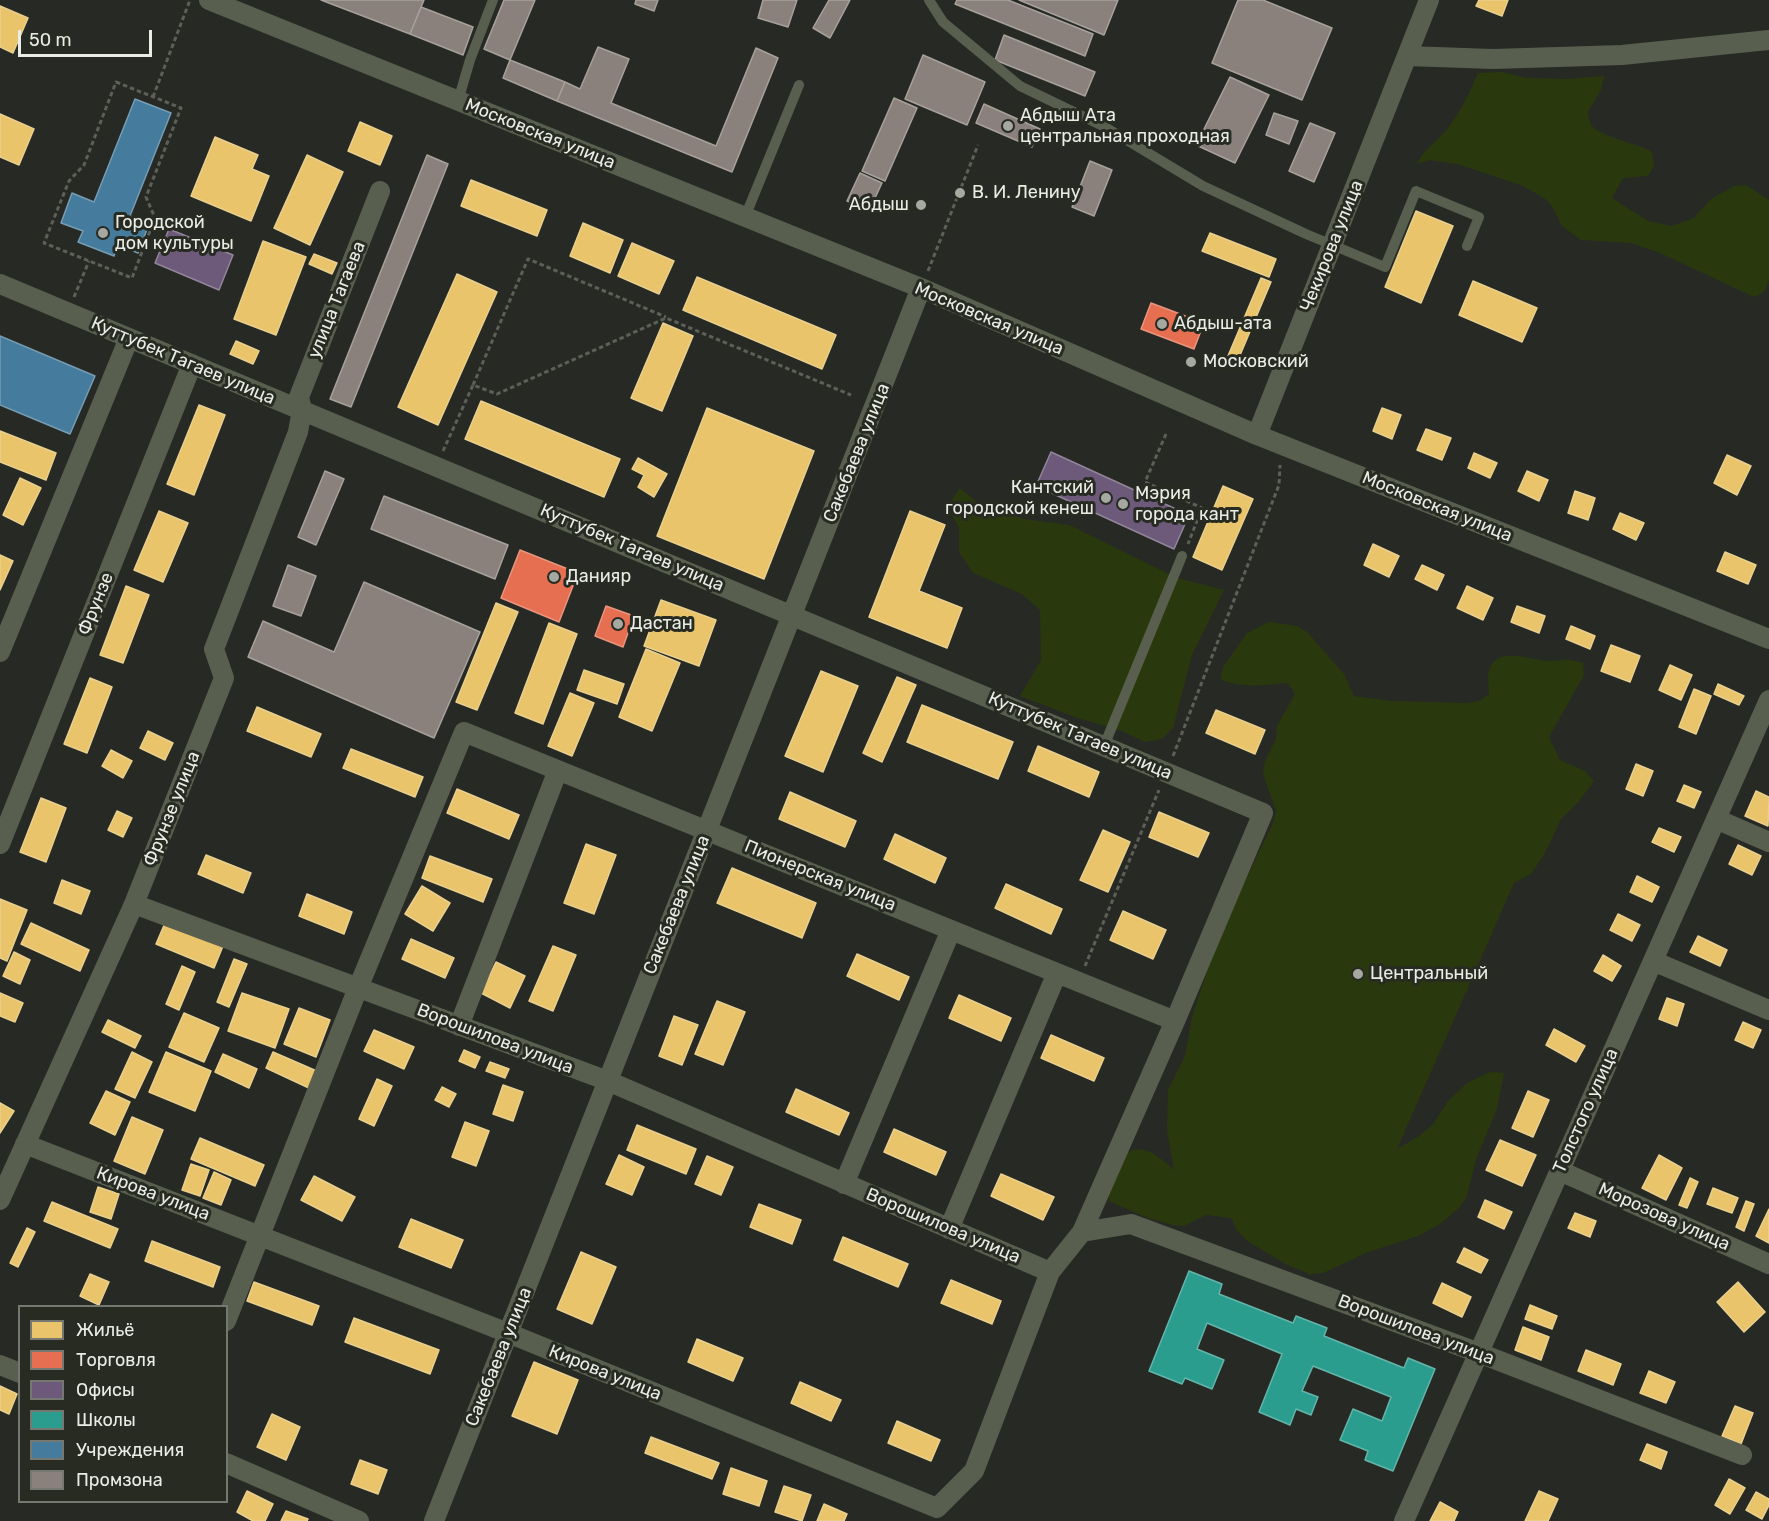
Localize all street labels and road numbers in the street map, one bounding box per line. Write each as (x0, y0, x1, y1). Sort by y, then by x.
street label: Московская улица (462, 94, 618, 174)
street label: Чекирова улица (1296, 177, 1368, 315)
street label: улица Тагаева (304, 238, 370, 362)
street label: Московская улица (911, 278, 1067, 360)
street label: Куттубек Тагаев улица (88, 312, 278, 410)
street label: Сакебаева улица (819, 380, 895, 526)
street label: Московская улица (1359, 467, 1515, 547)
street label: Куттубек Тагаев улица (537, 499, 727, 597)
street label: Фрунзе (74, 569, 118, 639)
street label: Куттубек Тагаев улица (985, 687, 1175, 785)
street label: Фрунзе улица (139, 748, 205, 870)
street label: Сакебаева улица (639, 832, 715, 978)
street label: Пионерская улица (741, 836, 899, 916)
street label: Ворошилова улица (414, 999, 576, 1079)
street label: Толстого улица (1549, 1045, 1623, 1177)
street label: Кирова улица (93, 1162, 213, 1226)
street label: Морозова улица (1595, 1178, 1733, 1256)
street label: Ворошилова улица (863, 1184, 1023, 1268)
street label: Сакебаева улица (461, 1284, 537, 1430)
street label: Ворошилова улица (1335, 1290, 1497, 1370)
street label: Кирова улица (545, 1341, 665, 1405)

